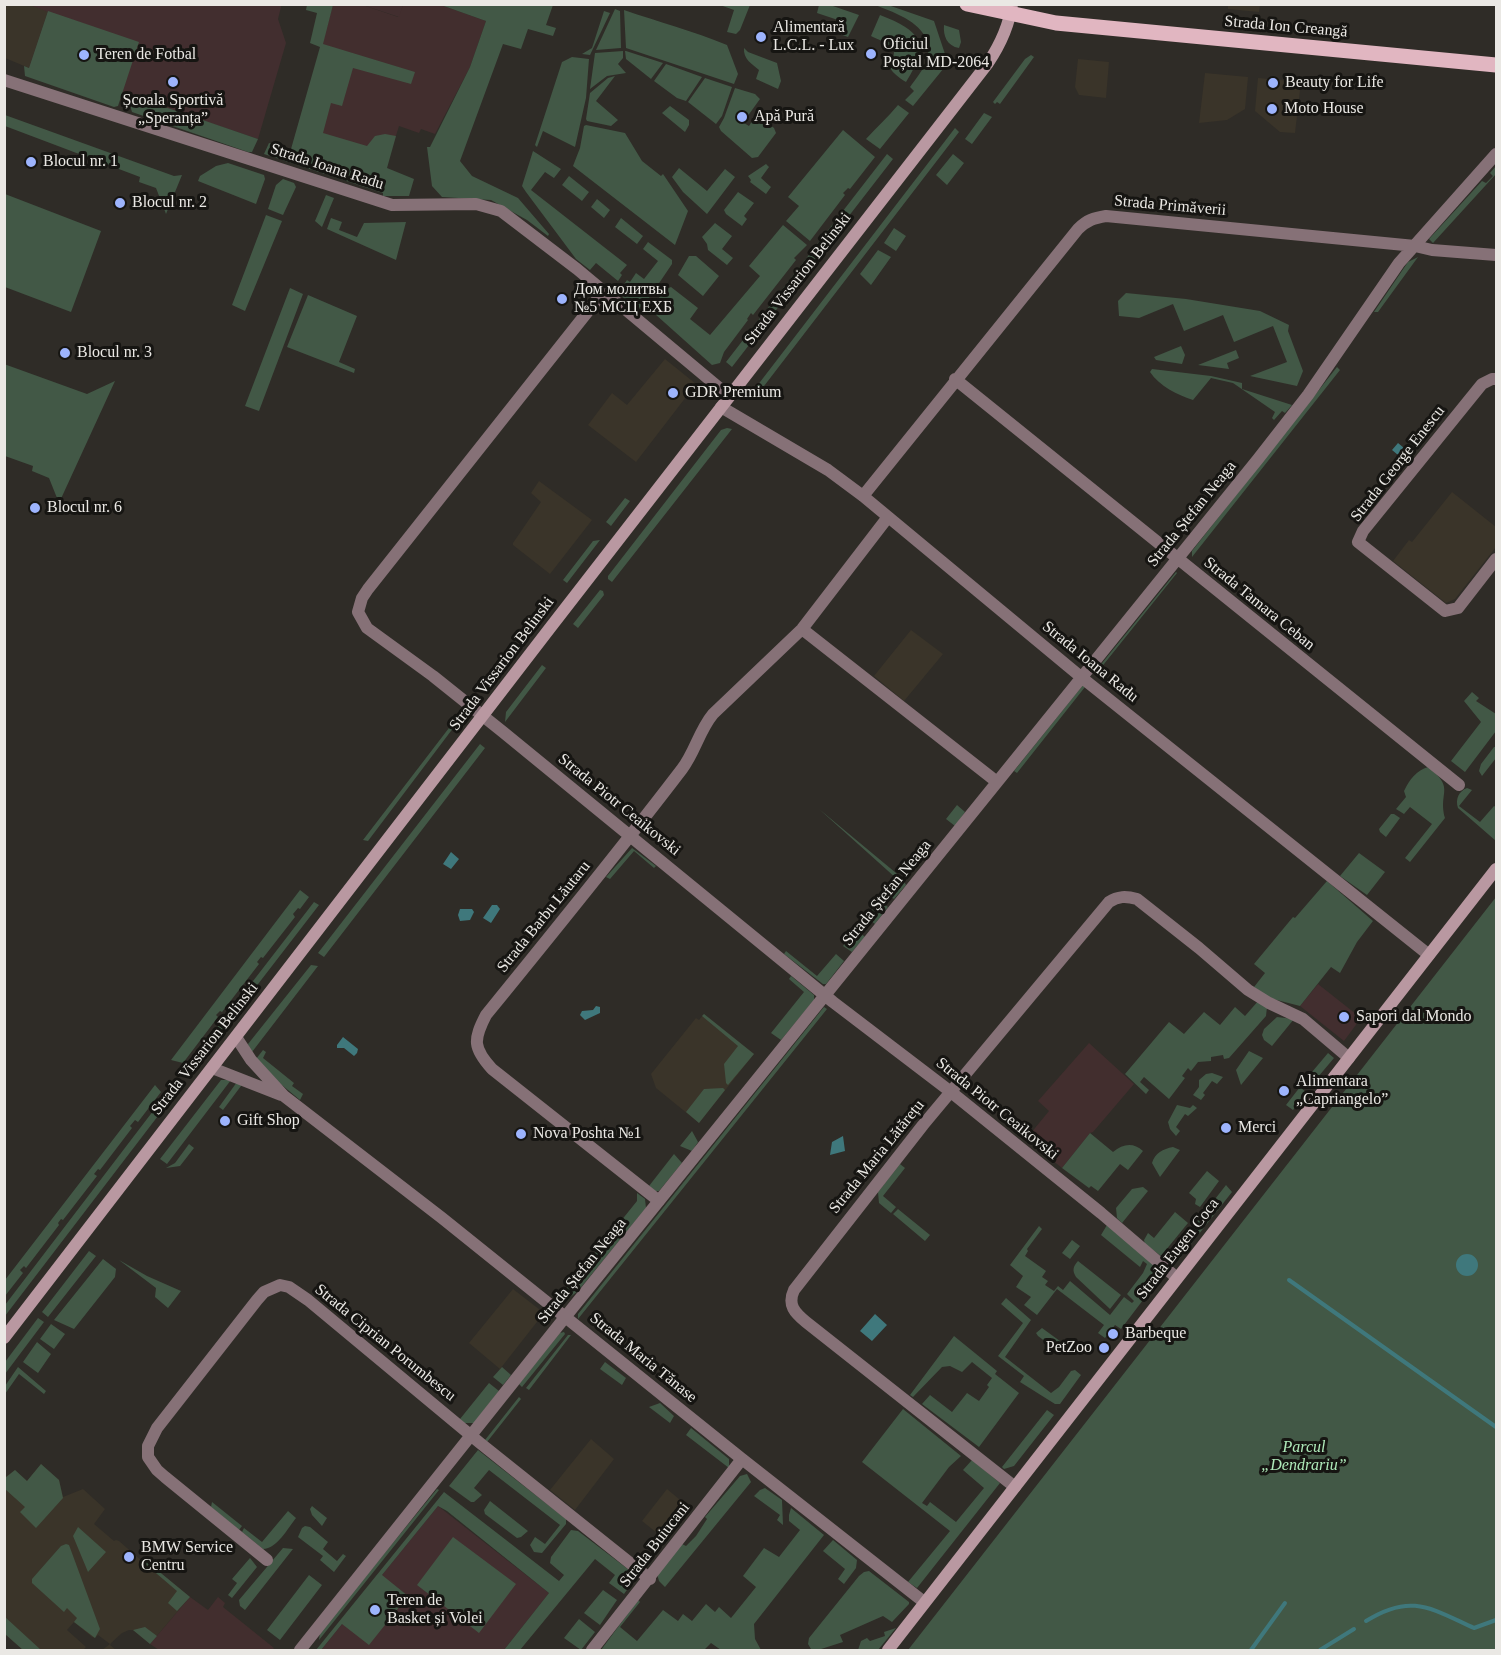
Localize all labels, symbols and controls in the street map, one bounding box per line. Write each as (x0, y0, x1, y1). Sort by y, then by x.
street label: Strada Ion Creangă (1217, 11, 1355, 43)
place label: Alimentară L.C.L. - Lux (773, 18, 855, 56)
marker: Alimentară L.C.L. - Lux (754, 30, 768, 44)
place label: Oficiul Poștal MD-2064 (883, 35, 1000, 73)
place label: Teren de Fotbal (96, 45, 207, 65)
marker: Oficiul Poștal MD-2064 (864, 47, 878, 61)
marker: Teren de Fotbal (77, 48, 91, 62)
place label: Beauty for Life (1285, 73, 1389, 93)
marker: Școala Sportivă „Speranța” (166, 75, 180, 89)
marker: Beauty for Life (1266, 76, 1280, 90)
place label: Școala Sportivă „Speranța” (117, 91, 229, 129)
place label: Moto House (1284, 99, 1372, 119)
marker: Moto House (1265, 102, 1279, 116)
place label: Apă Pură (754, 107, 819, 127)
marker: Apă Pură (735, 110, 749, 124)
street label: Strada Ioana Radu (262, 138, 392, 196)
place label: Blocul nr. 1 (43, 152, 122, 172)
marker: Blocul nr. 1 (24, 155, 38, 169)
street label: Strada Primăverii (1108, 191, 1232, 221)
place label: Blocul nr. 2 (132, 193, 211, 213)
marker: Blocul nr. 2 (113, 196, 127, 210)
street label: Strada Vissarion Belinski (736, 203, 860, 355)
place label: Дом молитвы №5 МСЦ ЕХБ (574, 280, 675, 318)
marker: Дом молитвы №5 МСЦ ЕХБ (555, 292, 569, 306)
place label: Blocul nr. 3 (77, 343, 156, 363)
marker: Blocul nr. 3 (58, 346, 72, 360)
place label: GDR Premium (685, 383, 785, 403)
marker: GDR Premium (666, 386, 680, 400)
street label: Strada George Enescu (1342, 396, 1454, 532)
street label: Strada Ștefan Neaga (1138, 451, 1246, 577)
place label: Blocul nr. 6 (47, 498, 126, 518)
marker: Blocul nr. 6 (28, 501, 42, 515)
street label: Strada Tamara Ceban (1193, 548, 1325, 660)
street label: Strada Vissarion Belinski (441, 588, 563, 740)
street label: Strada Ioana Radu (1033, 613, 1147, 711)
street label: Strada Piotr Ceaikovski (549, 746, 689, 864)
street label: Strada Ștefan Neaga (833, 830, 941, 956)
street label: Strada Barbu Lăutaru (489, 852, 599, 982)
street label: Strada Vissarion Belinski (143, 973, 267, 1125)
place label: Sapori dal Mondo (1356, 1007, 1482, 1027)
marker: Sapori dal Mondo (1337, 1010, 1351, 1024)
street label: Strada Piotr Ceaikovski (927, 1050, 1067, 1168)
place label: Alimentara „Capriangelo” (1296, 1072, 1392, 1110)
marker: Alimentara „Capriangelo” (1277, 1084, 1291, 1098)
street label: Strada Maria Lătărețu (821, 1091, 933, 1223)
place label: Gift Shop (237, 1111, 303, 1131)
marker: Gift Shop (218, 1114, 232, 1128)
place label: Merci (1238, 1118, 1278, 1138)
marker: Merci (1219, 1121, 1233, 1135)
place label: Nova Poshta №1 (533, 1124, 654, 1144)
marker: Nova Poshta №1 (514, 1127, 528, 1141)
street label: Strada Eugen Coca (1129, 1190, 1227, 1308)
street label: Strada Ștefan Neaga (528, 1208, 636, 1334)
street label: Strada Ciprian Porumbescu (303, 1274, 467, 1412)
street label: Strada Maria Tănase (580, 1304, 706, 1412)
place label: Barbeque (1125, 1324, 1193, 1344)
marker: Barbeque (1106, 1327, 1120, 1341)
place label: PetZoo (1041, 1338, 1092, 1358)
marker: PetZoo (1097, 1341, 1111, 1355)
park label: Parcul „Dendrariu” (1264, 1438, 1344, 1476)
street label: Strada Buiucani (613, 1495, 697, 1595)
place label: BMW Service Centru (141, 1538, 235, 1576)
marker: BMW Service Centru (122, 1550, 136, 1564)
place label: Teren de Basket și Volei (387, 1591, 492, 1629)
marker: Teren de Basket și Volei (368, 1603, 382, 1617)

